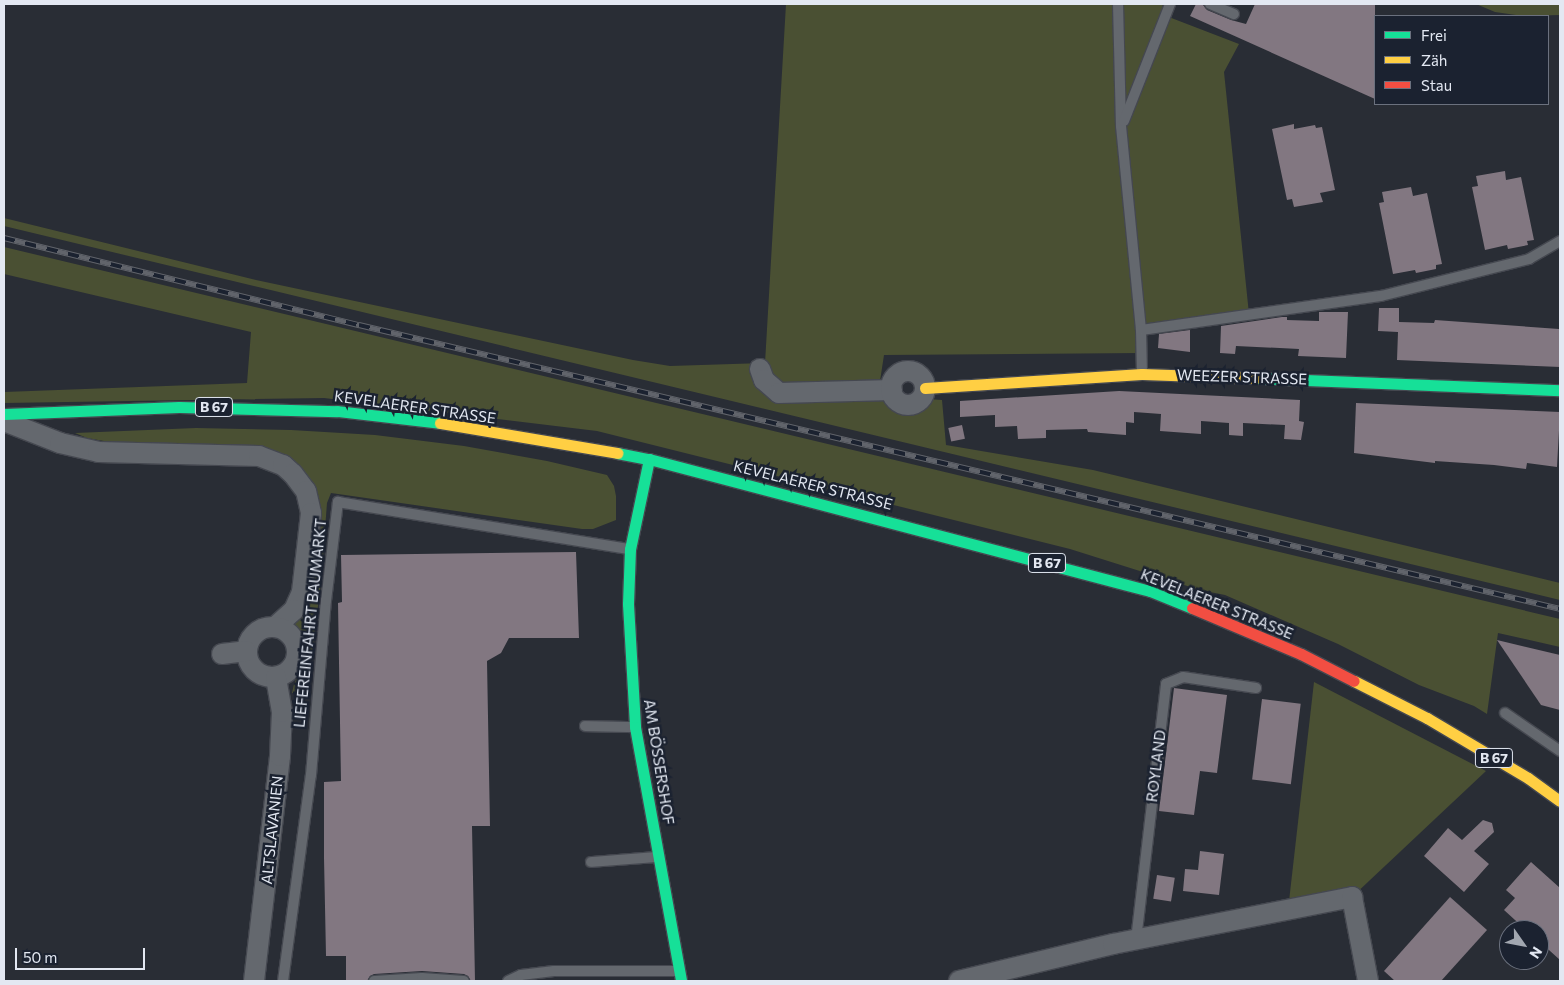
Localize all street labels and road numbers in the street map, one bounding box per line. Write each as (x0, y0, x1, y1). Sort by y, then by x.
street label: WEEZER STRASSE (1177, 366, 1307, 388)
street label: KEVELAERER STRASSE (333, 387, 497, 427)
road number: B 67 (194, 396, 234, 418)
street label: KEVELAERER STRASSE (732, 457, 894, 513)
street label: LIEFEREINFAHRT BAUMARKT (290, 518, 330, 728)
road number: B 67 (1027, 552, 1067, 574)
street label: KEVELAERER STRASSE (1138, 565, 1296, 643)
street label: AM BÖSSERSHOF (640, 698, 678, 826)
street label: ROYLAND (1143, 729, 1169, 803)
road number: B 67 (1474, 746, 1514, 770)
street label: ALTSLAVANIEN (257, 775, 287, 885)

